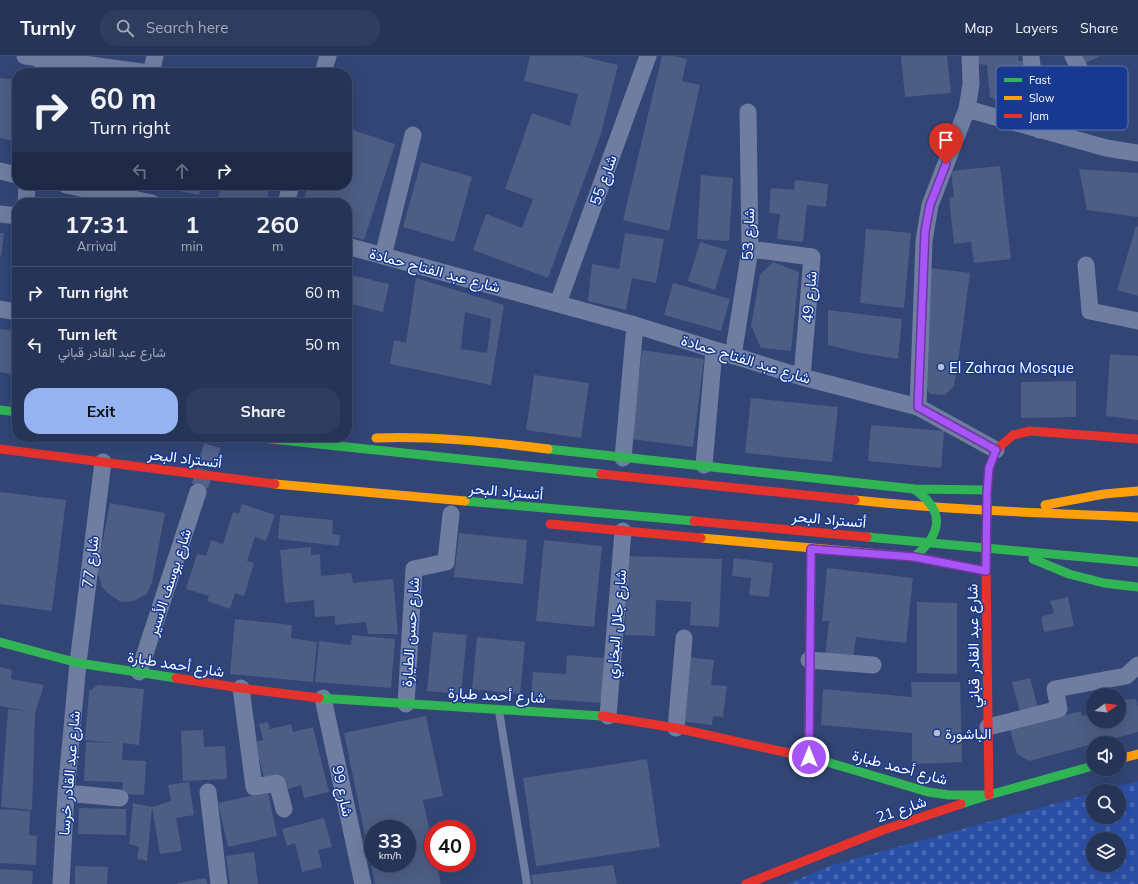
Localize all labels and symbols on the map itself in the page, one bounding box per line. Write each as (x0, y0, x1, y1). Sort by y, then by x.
legend (996, 66, 1128, 130)
text: Fast (1029, 73, 1051, 87)
text: Slow (1029, 91, 1055, 105)
text: Jam (1029, 109, 1049, 123)
pin (929, 123, 963, 164)
street label: شارع 55 (585, 152, 623, 208)
street label: شارع 53 (738, 207, 760, 260)
street label: شارع عبد الفتاح حمادة (367, 243, 503, 299)
street label: شارع 49 (797, 270, 823, 324)
street label: شارع عبد الفتاح حمادة (678, 330, 813, 390)
place label: El Zahraa Mosque (949, 358, 1074, 377)
marker: El Zahraa Mosque (936, 362, 946, 372)
street label: أتستراد البحر (146, 444, 224, 472)
street label: أتستراد البحر (467, 478, 544, 504)
street label: أتستراد البحر (790, 506, 867, 532)
street label: شارع يوسف الأسير (142, 526, 197, 640)
street label: شارع 77 (77, 535, 105, 589)
street label: شارع جلال البخاري (602, 568, 634, 680)
street label: شارع حسن الطيارة (397, 576, 425, 688)
street label: شارع عبد القادر قباني (962, 583, 988, 708)
street label: شارع أحمد طبارة (126, 647, 226, 683)
street label: شارع أحمد طبارة (447, 683, 547, 709)
north arrow (1086, 688, 1126, 728)
street label: شارع عبد القادر خرسا (54, 710, 86, 836)
place label: الباشورة (945, 724, 991, 743)
marker: الباشورة (932, 728, 942, 738)
position arrow (788, 736, 830, 778)
street label: شارع أحمد طبارة (850, 745, 950, 791)
street label: شارع 99 (326, 764, 358, 819)
street label: شارع 21 (873, 791, 930, 828)
speed limit sign: 40 (424, 820, 476, 872)

